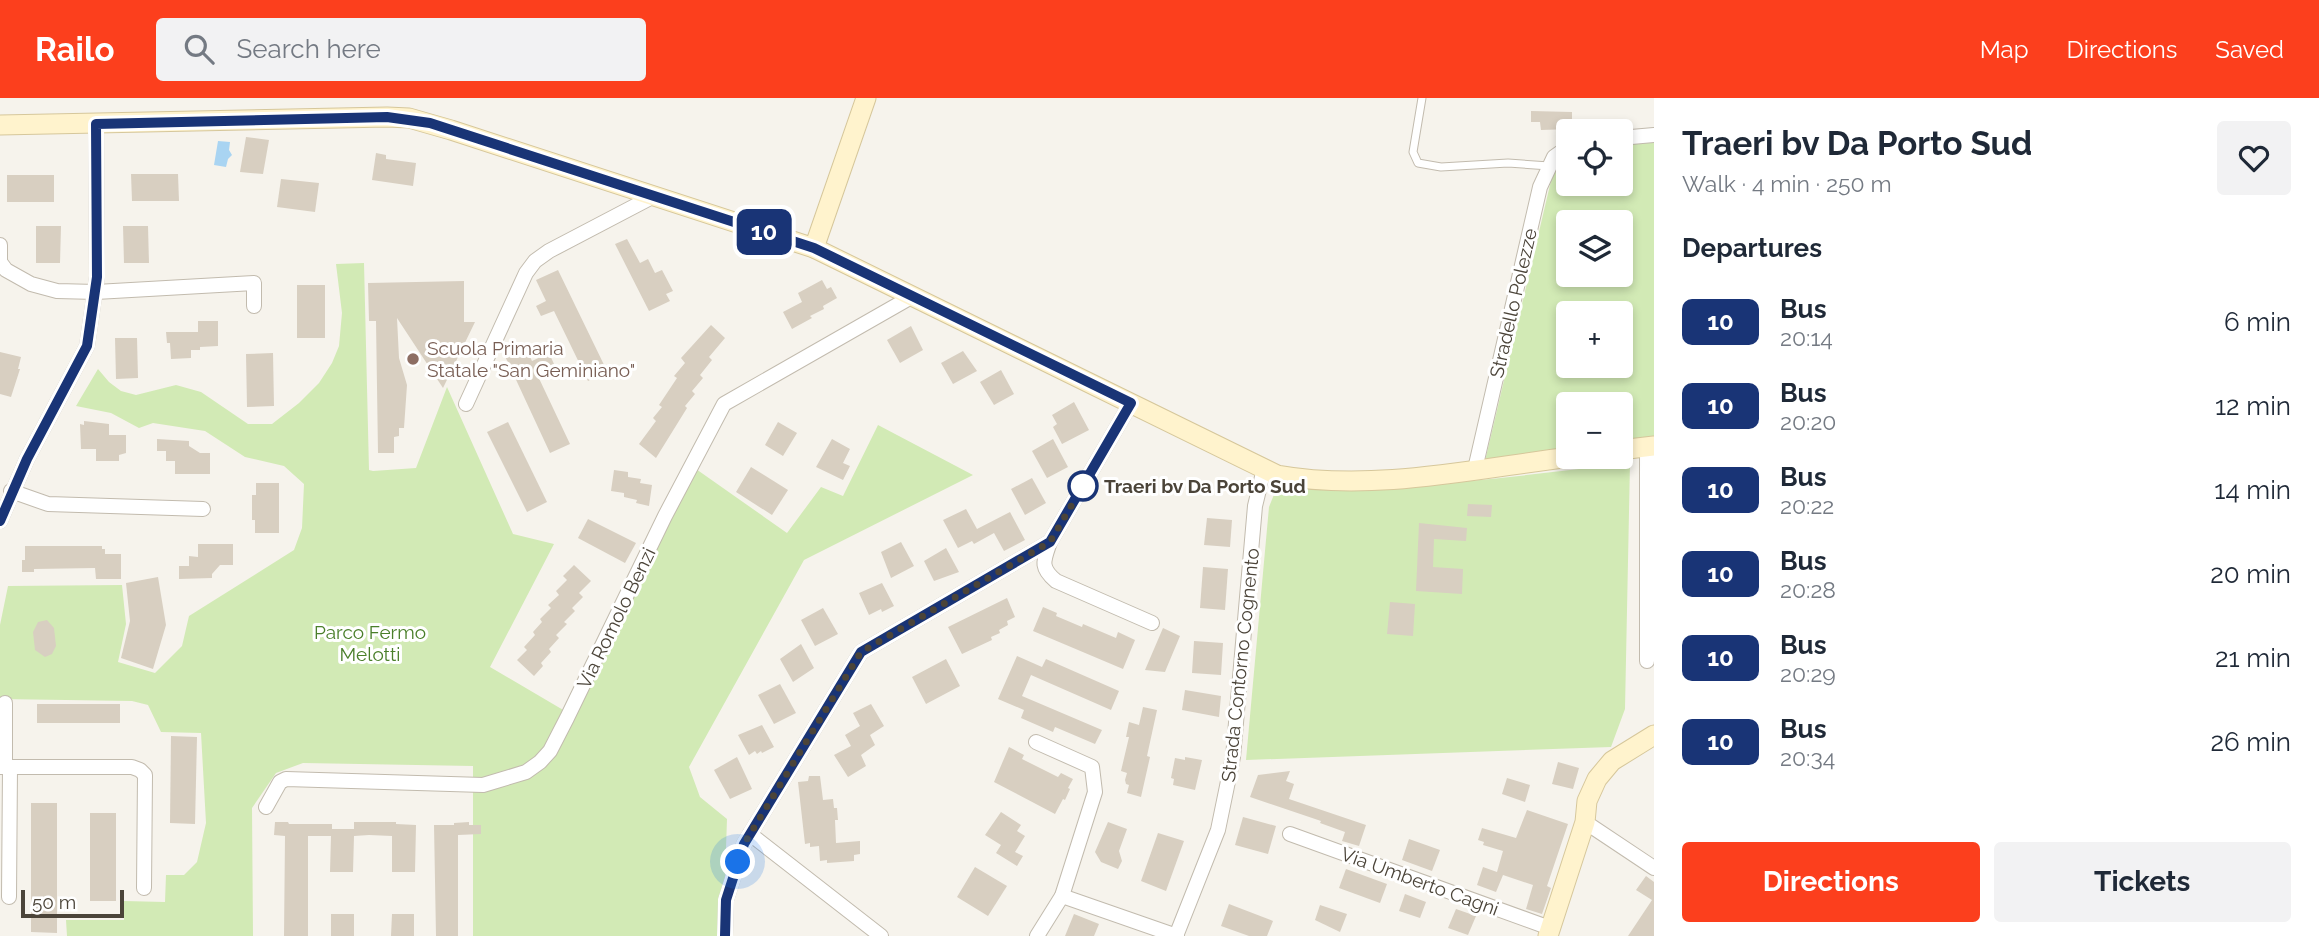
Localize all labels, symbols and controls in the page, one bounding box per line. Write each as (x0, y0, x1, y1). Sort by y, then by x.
search box (156, 18, 646, 81)
text: Railo (35, 30, 114, 69)
icon: search (180, 30, 218, 68)
text: Search here (236, 34, 381, 64)
text: Map (1980, 35, 2029, 64)
text: Directions (2067, 35, 2177, 64)
text: Saved (2215, 35, 2284, 64)
map controls (1556, 119, 1633, 469)
button: locate (1556, 119, 1633, 196)
button: heart (2217, 121, 2291, 195)
text: Traeri bv Da Porto Sud (1682, 124, 2032, 163)
text: Walk · 4 min · 250 m (1682, 170, 1892, 197)
line badge: 10 (732, 209, 796, 255)
button: layers (1556, 210, 1633, 287)
text: 10 (751, 217, 777, 246)
street label: Stradello Polezze (1485, 226, 1541, 380)
text: Departures (1682, 233, 1822, 263)
text: Bus (1780, 294, 1827, 324)
button: + (1556, 301, 1633, 378)
text: 10 (1707, 307, 1734, 336)
text: 6 min (2224, 307, 2291, 337)
text: 20:14 (1780, 324, 1833, 351)
place label: Scuola Primaria Statale "San Geminiano" (427, 337, 635, 381)
marker: Scuola Primaria Statale "San Geminiano" (405, 351, 421, 367)
text: Bus (1780, 378, 1827, 408)
text: 10 (1707, 391, 1734, 420)
text: 12 min (2215, 391, 2291, 421)
button: − (1556, 392, 1633, 469)
text: 20:20 (1780, 408, 1836, 435)
text: Bus (1780, 462, 1827, 492)
marker: Traeri bv Da Porto Sud (1068, 471, 1098, 501)
place label: Traeri bv Da Porto Sud (1104, 475, 1306, 497)
text: 10 (1707, 475, 1734, 504)
text: 14 min (2214, 475, 2291, 505)
text: 20:22 (1780, 492, 1834, 519)
street label: Via Romolo Benzi (572, 544, 660, 692)
text: Bus (1780, 546, 1827, 576)
street label: Strada Contorno Cognento (1217, 547, 1263, 783)
text: 10 (1707, 559, 1734, 588)
text: 20 min (2210, 559, 2291, 589)
text: 20:28 (1780, 576, 1836, 603)
park label: Parco Fermo Melotti (314, 621, 426, 665)
text: Bus (1780, 630, 1827, 660)
text: 10 (1707, 643, 1734, 672)
text: 21 min (2215, 643, 2291, 673)
text: 20:29 (1780, 660, 1836, 687)
text: Bus (1780, 714, 1827, 744)
text: 10 (1707, 727, 1734, 756)
text: 26 min (2210, 727, 2291, 757)
text: 20:34 (1780, 744, 1835, 771)
street label: Via Umberto Cagni (1338, 842, 1502, 920)
button: Directions (1682, 842, 1980, 922)
button: Tickets (1994, 842, 2291, 922)
your location (720, 844, 755, 879)
scale bar (21, 887, 124, 919)
text: 50 m (32, 891, 76, 913)

